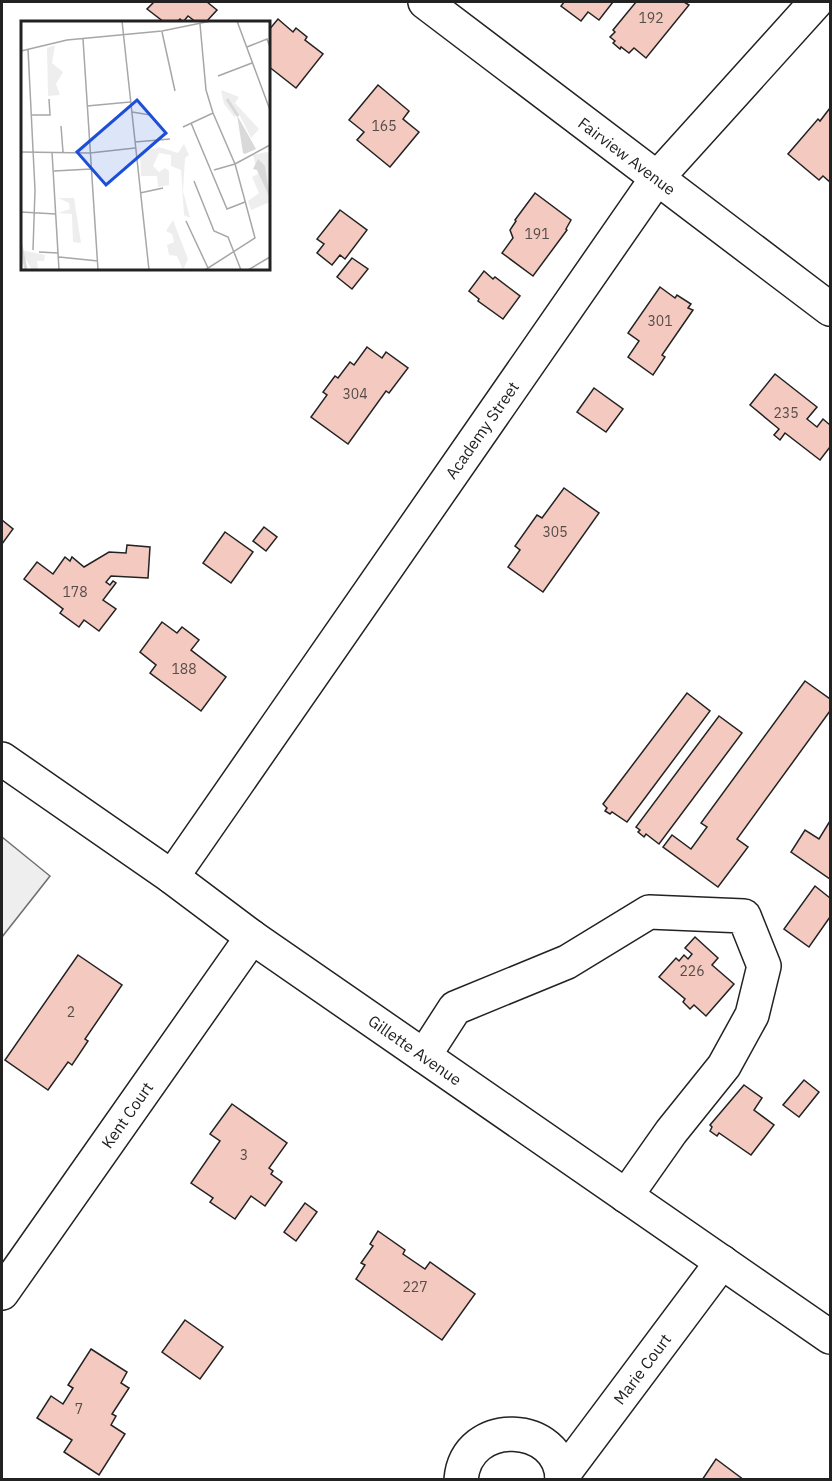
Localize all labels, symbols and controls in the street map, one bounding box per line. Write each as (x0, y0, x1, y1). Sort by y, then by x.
house number: 192 (638, 9, 664, 27)
inset map (21, 21, 270, 270)
street label: Fairview Avenue (574, 113, 680, 199)
house number: 165 (371, 117, 397, 135)
house number: 191 (524, 225, 550, 243)
house number: 301 (647, 312, 673, 330)
street label: Academy Street (441, 377, 523, 483)
house number: 304 (342, 385, 368, 403)
house number: 235 (773, 404, 799, 422)
house number: 305 (542, 523, 568, 541)
house number: 178 (62, 583, 88, 601)
house number: 188 (171, 660, 197, 678)
house number: 226 (679, 962, 705, 980)
house number: 2 (67, 1003, 75, 1021)
street label: Gillette Avenue (364, 1010, 466, 1090)
street label: Kent Court (97, 1078, 157, 1152)
house number: 3 (240, 1146, 248, 1164)
house number: 227 (402, 1278, 428, 1296)
street label: Marie Court (609, 1330, 675, 1408)
house number: 7 (75, 1400, 83, 1418)

